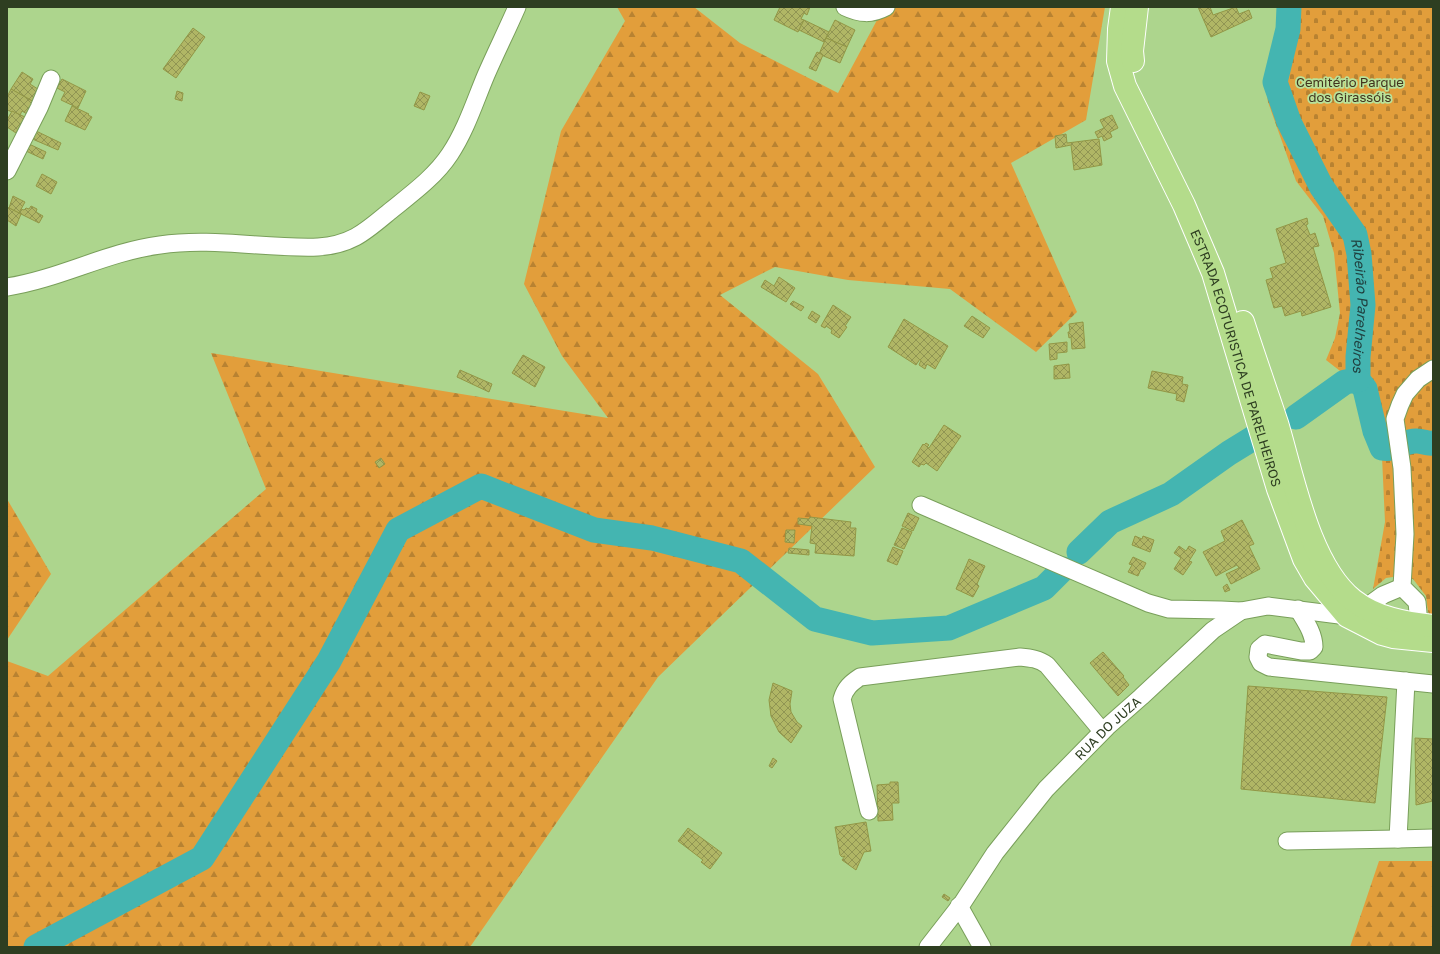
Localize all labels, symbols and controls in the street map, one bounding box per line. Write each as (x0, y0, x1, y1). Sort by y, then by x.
park label: Cemitério Parque dos Girassóis (1296, 74, 1404, 105)
street label: ESTRADA ECOTURISTICA DE PARELHEIROS (1187, 227, 1285, 489)
water label: Ribeirão Parelheiros (1348, 236, 1372, 373)
street label: RUA DO JUZA (1071, 693, 1144, 763)

